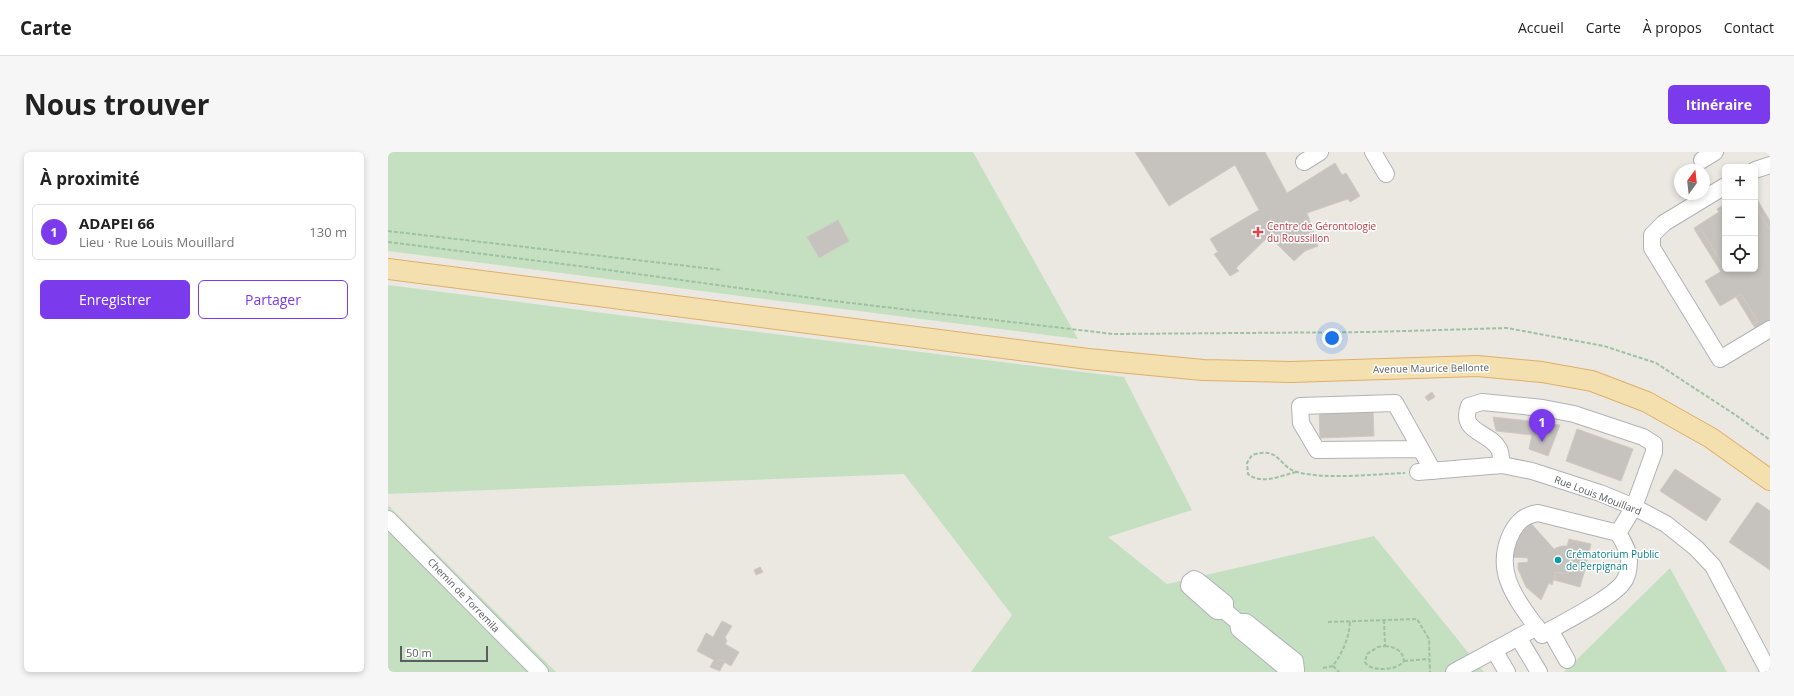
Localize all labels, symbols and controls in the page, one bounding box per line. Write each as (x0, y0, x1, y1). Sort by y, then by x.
text: Carte (20, 15, 72, 41)
text: Accueil (1518, 18, 1564, 37)
text: Carte (1586, 18, 1621, 37)
text: À propos (1643, 18, 1702, 37)
text: Contact (1724, 18, 1774, 37)
text: Nous trouver (24, 85, 210, 123)
button: Itinéraire (1668, 85, 1770, 124)
north arrow (1674, 164, 1710, 200)
map controls (1722, 164, 1758, 272)
button: + (1722, 164, 1758, 200)
text: À proximité (40, 167, 139, 190)
button: − (1722, 200, 1758, 236)
text: ADAPEI 66 (79, 213, 155, 233)
place label: Centre de Gérontologie du Roussillon (1267, 219, 1376, 245)
text: 1 (50, 223, 58, 241)
text: 130 m (309, 223, 347, 241)
marker: Centre de Gérontologie du Roussillon (1252, 226, 1264, 238)
text: Lieu · Rue Louis Mouillard (79, 233, 234, 251)
button: locate (1722, 236, 1758, 272)
button: Enregistrer (40, 280, 190, 319)
button: Partager (198, 280, 348, 319)
your location (1322, 328, 1342, 348)
street label: Avenue Maurice Bellonte (1373, 360, 1490, 376)
pin: 1 (1529, 409, 1555, 442)
street label: Rue Louis Mouillard (1552, 472, 1644, 518)
place label: Crématorium Public de Perpignan (1566, 547, 1659, 573)
street label: Chemin de Torremila (425, 555, 503, 635)
marker: Crématorium Public de Perpignan (1553, 555, 1563, 565)
scale bar (400, 644, 488, 663)
text: 50 m (406, 645, 432, 660)

